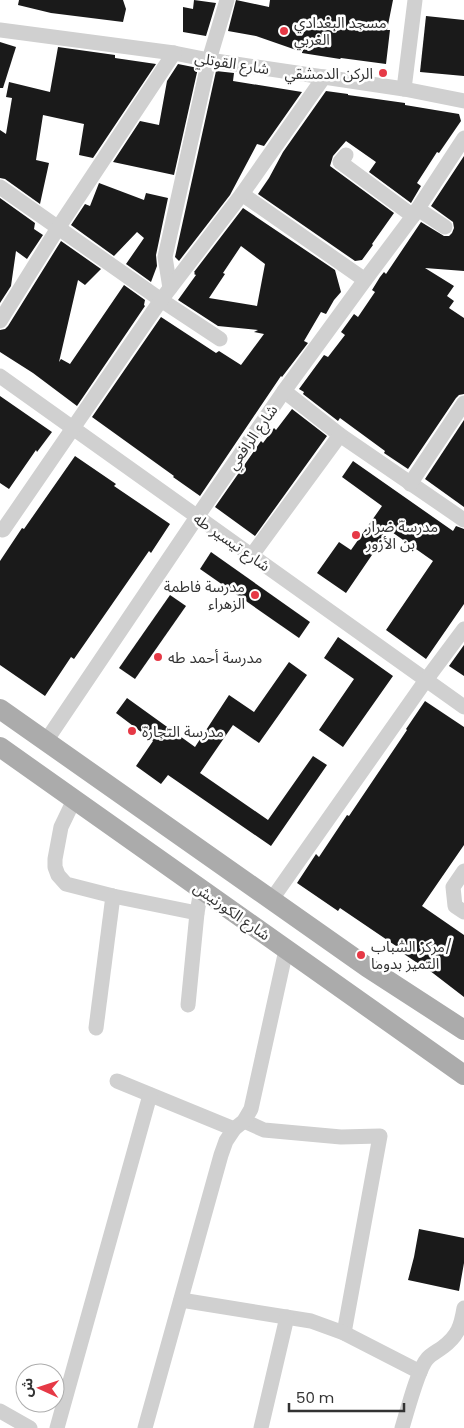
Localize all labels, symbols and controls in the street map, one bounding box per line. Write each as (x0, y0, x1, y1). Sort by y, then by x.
place label: مسجد البغدادي الغربي (294, 12, 387, 51)
marker: مسجد البغدادي الغربي (278, 25, 290, 37)
street label: شارع القوتلي (193, 47, 271, 81)
place label: الركن الدمشقي (285, 63, 373, 85)
marker: الركن الدمشقي (377, 67, 389, 79)
street label: شارع الرافعي (222, 400, 284, 475)
street label: شارع تيسير طه (188, 508, 275, 578)
place label: مدرسة ضرار بن الأزور (365, 516, 438, 554)
marker: مدرسة ضرار بن الأزور (350, 529, 362, 541)
place label: مدرسة فاطمة الزهراء (164, 576, 245, 614)
marker: مدرسة فاطمة الزهراء (249, 589, 261, 601)
place label: مدرسة أحمد طه (168, 647, 262, 668)
marker: مدرسة أحمد طه (152, 651, 164, 663)
place label: مدرسة التجارة (142, 721, 224, 742)
marker: مدرسة التجارة (126, 725, 138, 737)
street label: شارع الكورنيش (188, 877, 275, 947)
place label: مركز الشباب/ التميز بدوما (371, 936, 452, 974)
marker: مركز الشباب/ التميز بدوما (355, 949, 367, 961)
north arrow (15, 1363, 65, 1413)
text: ش (17, 1377, 38, 1397)
scale bar (289, 1380, 404, 1412)
text: 50 m (296, 1387, 334, 1408)

